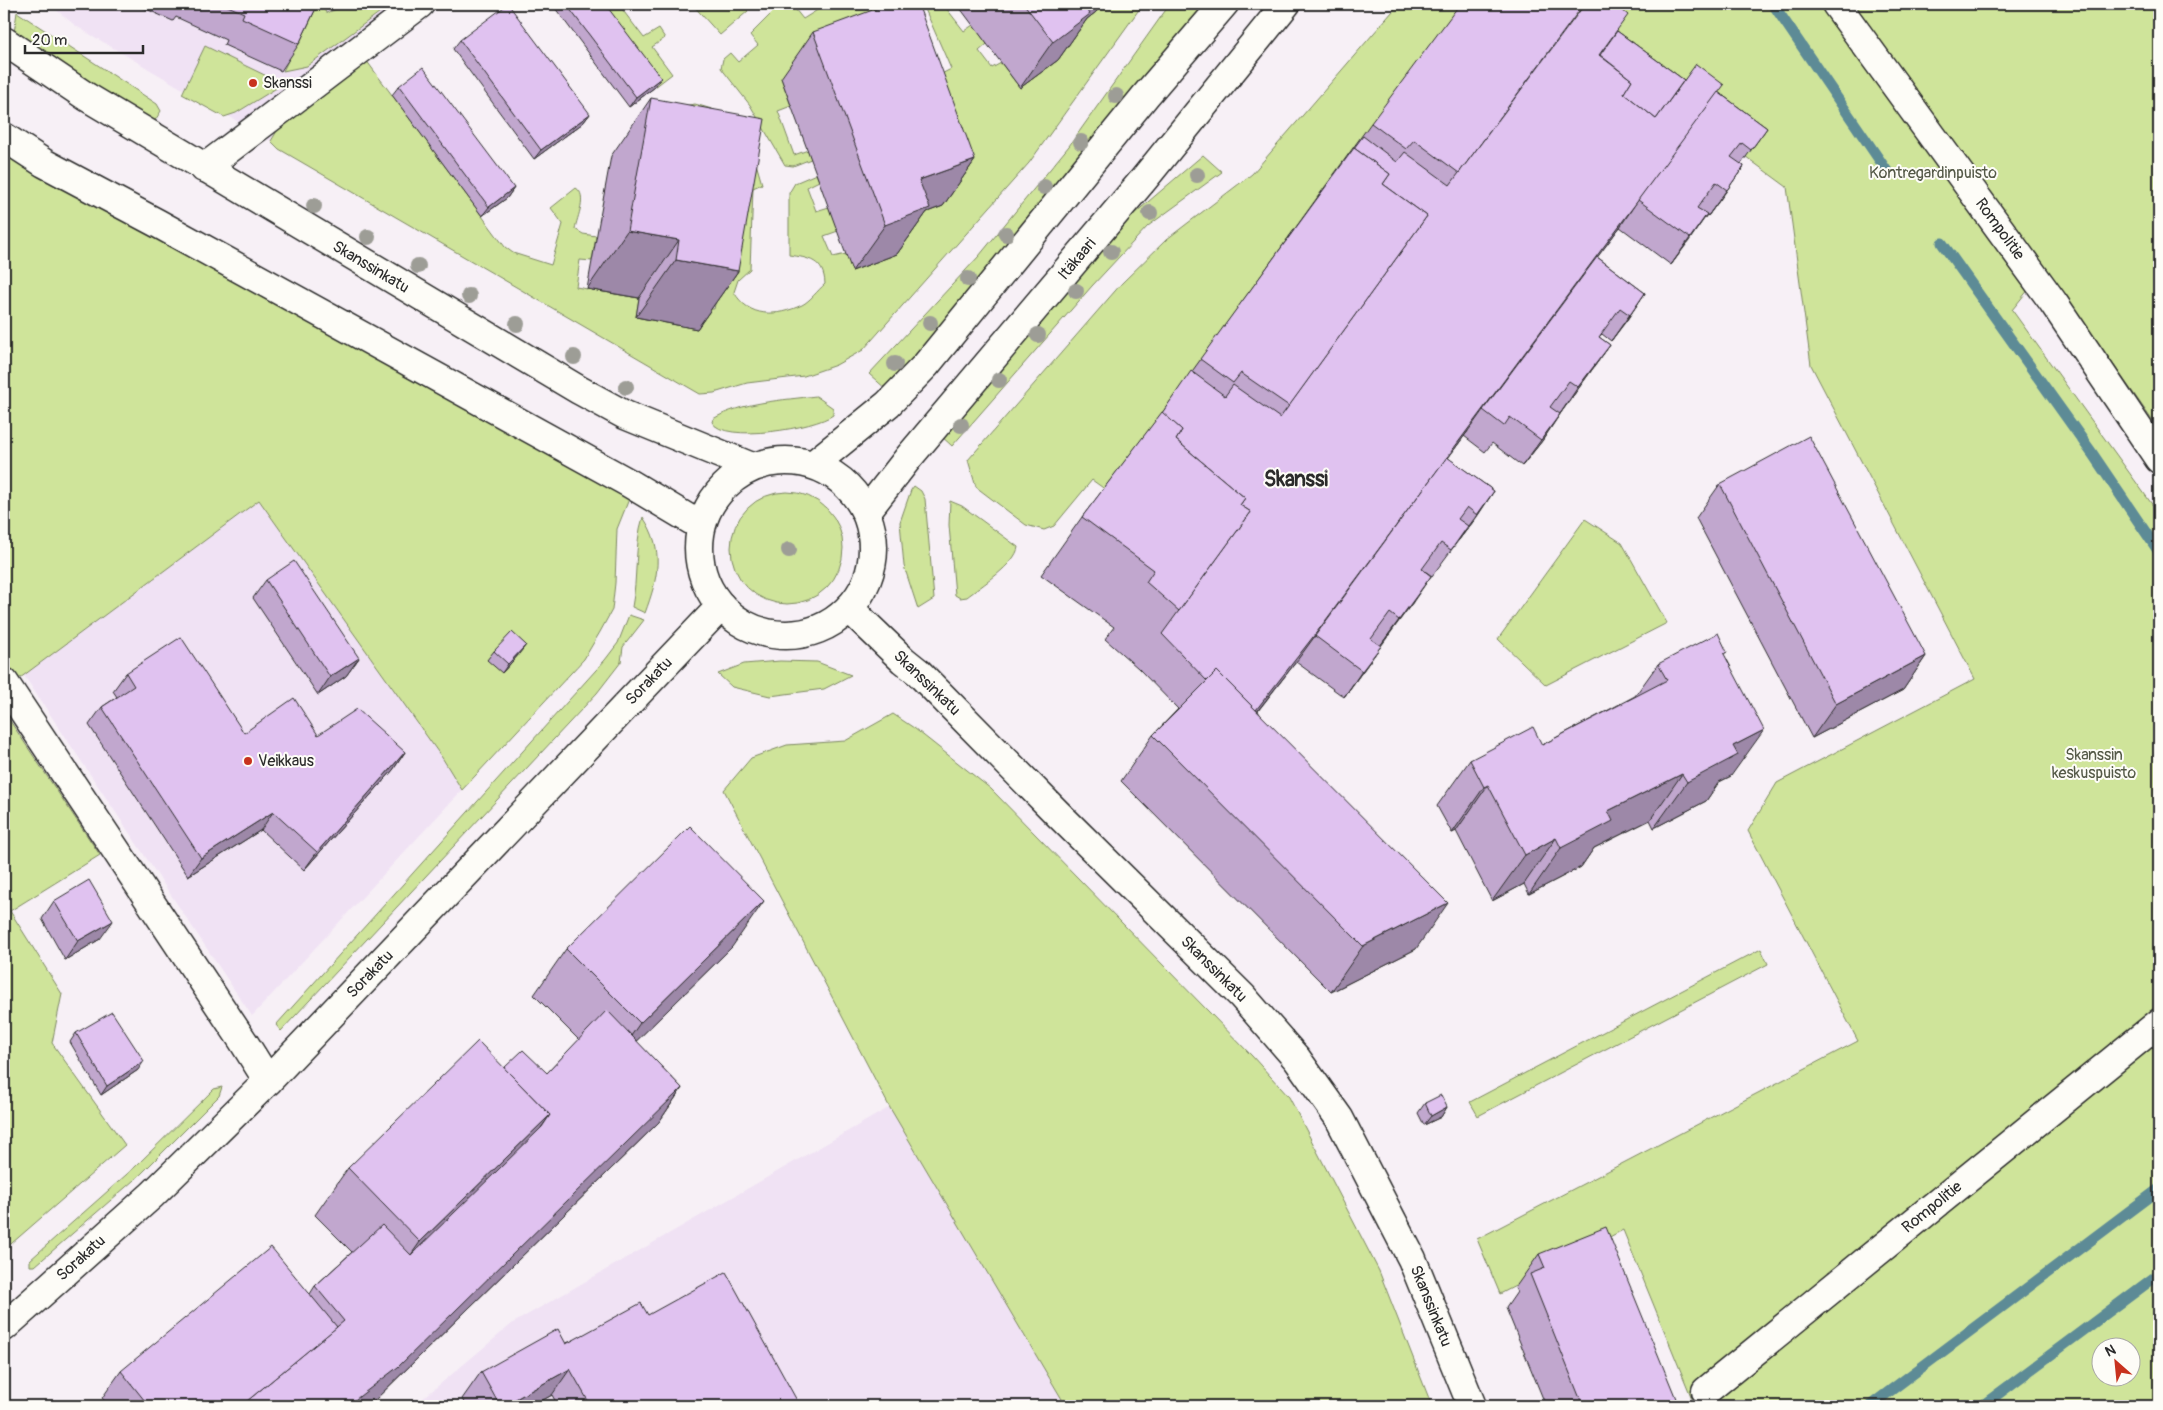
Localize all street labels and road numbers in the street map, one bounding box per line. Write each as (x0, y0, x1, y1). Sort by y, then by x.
street label: Rompolitie (1971, 194, 2029, 264)
street label: Itäkaari (1054, 234, 1100, 284)
street label: Skanssinkatu (329, 236, 413, 298)
street label: Skanssinkatu (889, 646, 965, 720)
street label: Sorakatu (621, 653, 677, 709)
street label: Skanssinkatu (1177, 932, 1251, 1006)
street label: Sorakatu (342, 946, 398, 1002)
street label: Rompolitie (1898, 1177, 1966, 1237)
street label: Sorakatu (52, 1231, 110, 1285)
street label: Skanssinkatu (1406, 1262, 1456, 1350)

